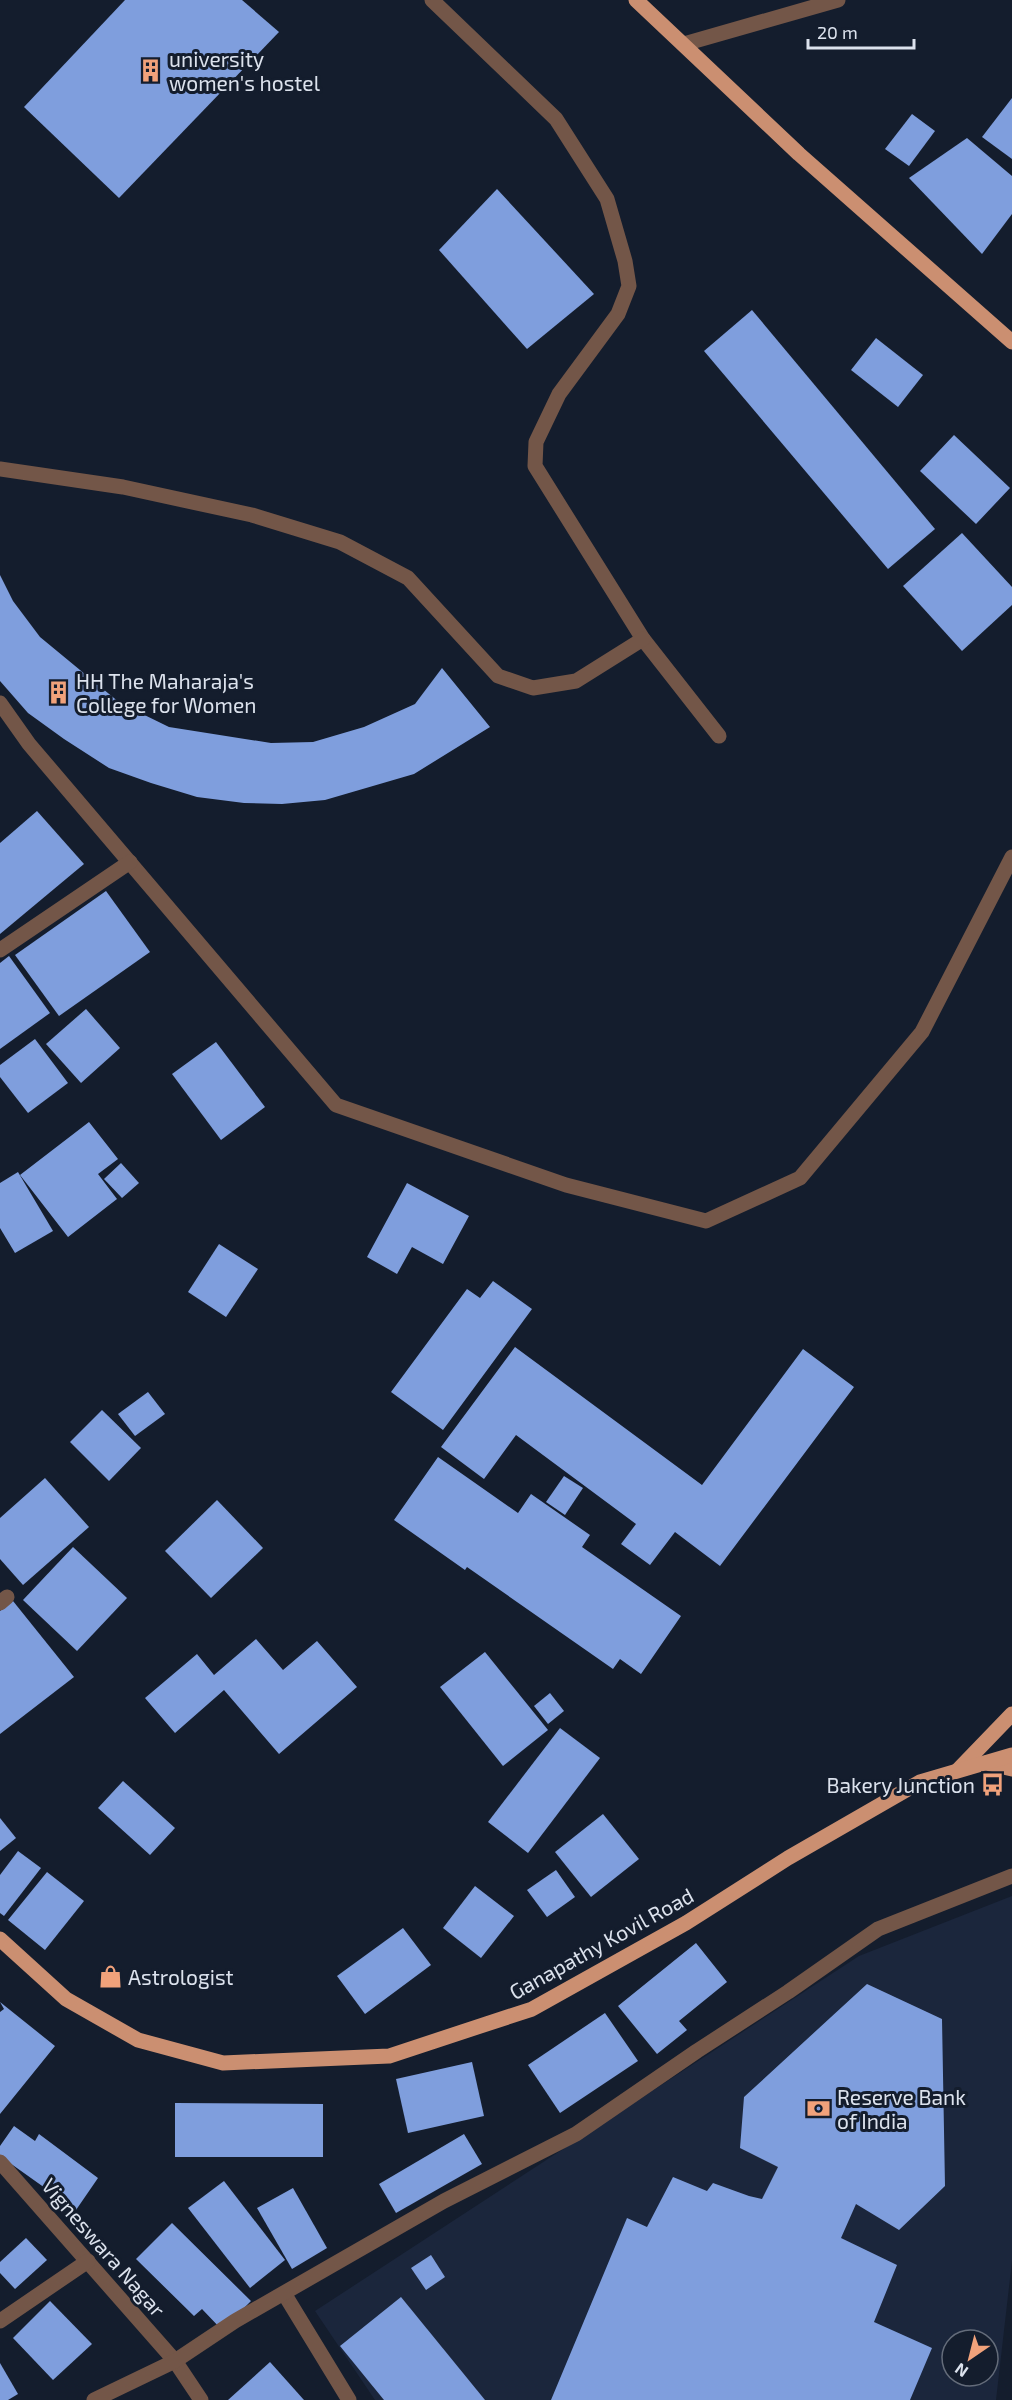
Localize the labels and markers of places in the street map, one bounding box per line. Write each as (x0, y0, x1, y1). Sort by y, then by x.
place label: university women's hostel (169, 46, 321, 95)
building icon: university women's hostel (138, 57, 164, 83)
place label: HH The Maharaja's College for Women (76, 668, 256, 717)
building icon: HH The Maharaja's College for Women (45, 679, 71, 705)
bus stop icon: Bakery Junction (980, 1771, 1006, 1797)
place label: Bakery Junction (827, 1772, 975, 1797)
shop icon: Astrologist (97, 1963, 123, 1989)
place label: Astrologist (128, 1964, 234, 1989)
place label: Reserve Bank of India (837, 2084, 966, 2133)
bank icon: Reserve Bank of India (806, 2095, 832, 2121)

